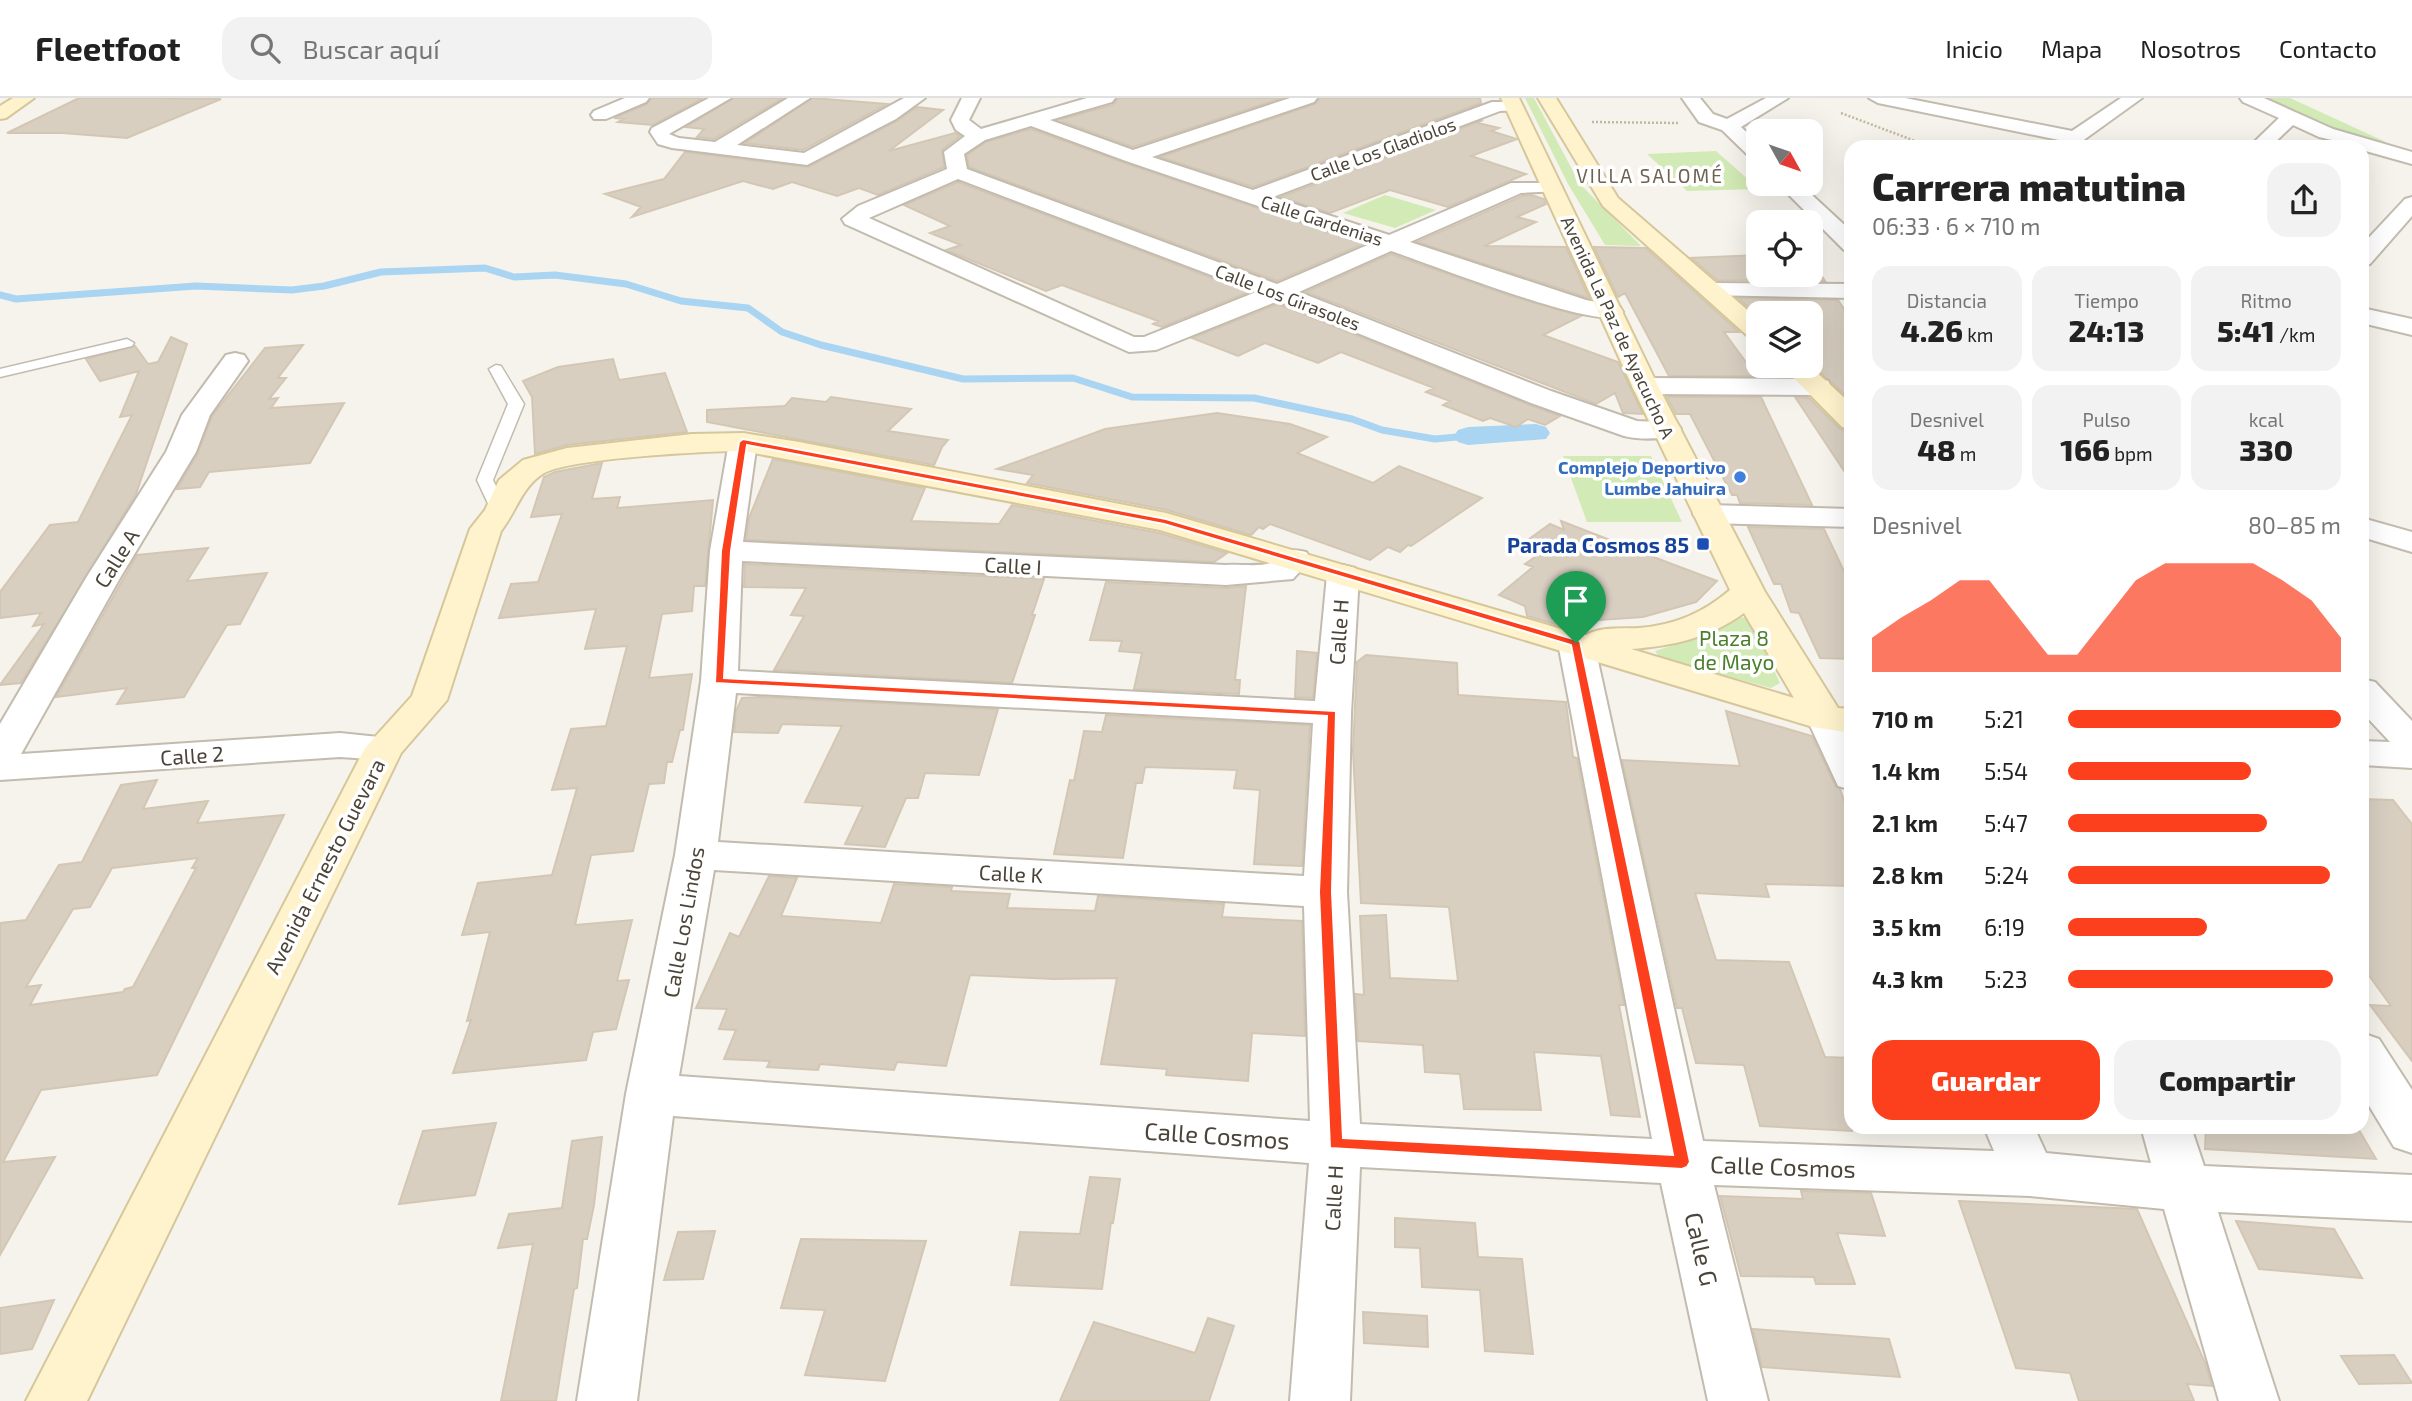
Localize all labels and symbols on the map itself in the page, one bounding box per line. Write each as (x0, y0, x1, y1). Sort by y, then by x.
street label: Calle Los Gladiolos (1307, 112, 1459, 186)
north arrow (1746, 119, 1824, 196)
district label: VILLA SALOMÉ (1576, 164, 1724, 187)
street label: Calle Gardenias (1258, 190, 1386, 250)
street label: Avenida La Paz de Ayacucho A (1557, 212, 1680, 442)
street label: Calle Los Girasoles (1212, 259, 1364, 335)
place label: Complejo Deportivo Lumbe Jahuira (1558, 456, 1726, 499)
marker: Complejo Deportivo Lumbe Jahuira (1732, 469, 1748, 485)
street label: Calle A (88, 524, 144, 592)
place label: Parada Cosmos 85 (1507, 532, 1689, 557)
marker: Parada Cosmos 85 (1695, 536, 1711, 552)
street label: Calle I (984, 551, 1042, 579)
pin (1546, 571, 1606, 643)
street label: Calle H (1323, 598, 1353, 666)
park label: Plaza 8 de Mayo (1694, 625, 1774, 674)
street label: Calle 2 (159, 740, 225, 770)
street label: Avenida Ernesto Guevara (259, 754, 389, 978)
street label: Calle Los Lindos (657, 845, 709, 999)
street label: Calle K (978, 859, 1044, 887)
street label: Calle Cosmos (1143, 1115, 1291, 1155)
street label: Calle Cosmos (1710, 1149, 1856, 1183)
street label: Calle H (1319, 1164, 1347, 1232)
street label: Calle G (1679, 1209, 1725, 1289)

